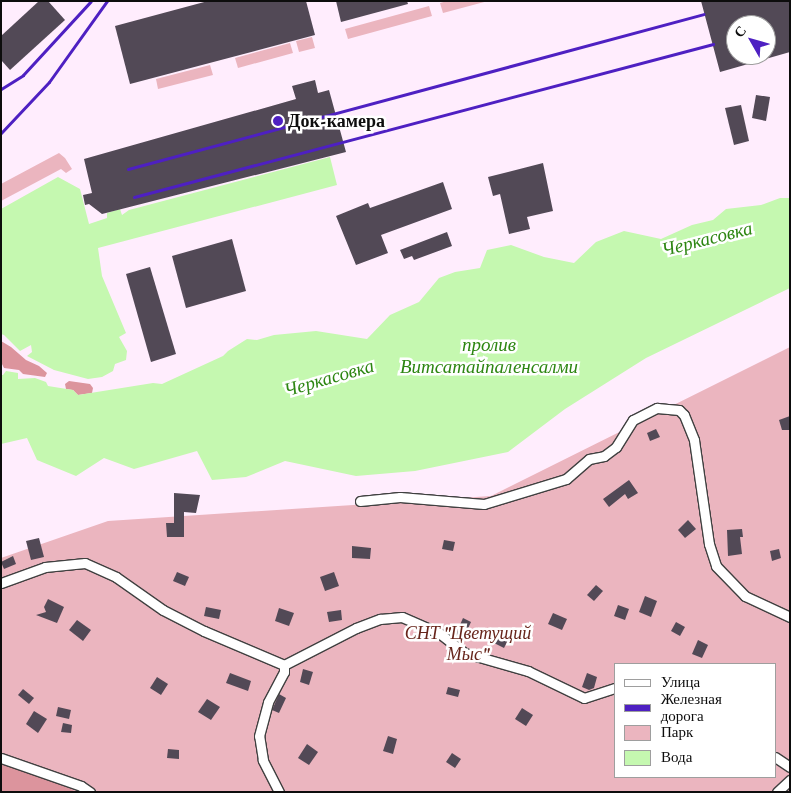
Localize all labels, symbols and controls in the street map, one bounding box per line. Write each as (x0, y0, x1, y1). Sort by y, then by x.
north arrow (726, 15, 776, 65)
text: С (731, 22, 749, 40)
place label: Док-камера (288, 110, 385, 132)
marker: Док-камера (272, 115, 284, 127)
water label: Черкасовка (659, 217, 755, 261)
water label: пролив Витсатайпаленсалми (400, 334, 578, 378)
water label: Черкасовка (281, 354, 377, 402)
park label: СНТ "Цветущий Мыс" (405, 623, 531, 666)
legend (614, 663, 776, 778)
text: Улица (661, 674, 700, 690)
text: Железная дорога (661, 691, 722, 724)
text: Парк (661, 724, 693, 740)
text: Вода (661, 749, 692, 765)

